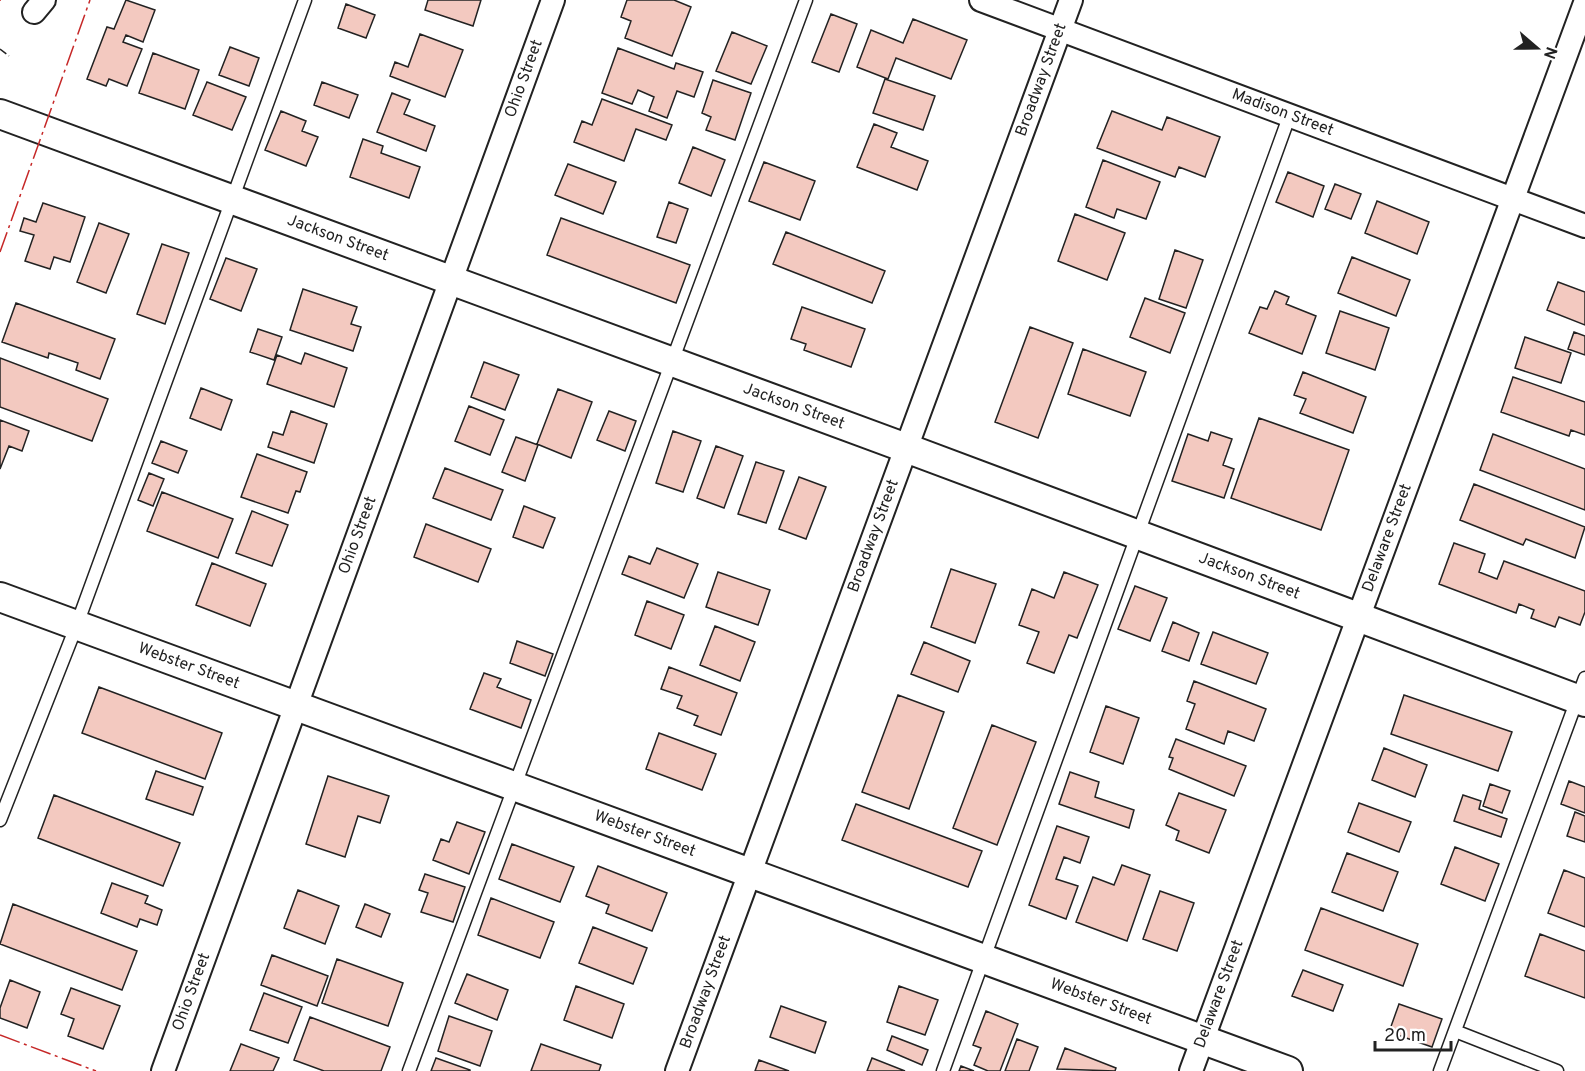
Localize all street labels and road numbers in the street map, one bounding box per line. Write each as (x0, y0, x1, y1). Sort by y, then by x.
street label: Broadway Street (1012, 21, 1072, 139)
street label: Ohio Street (501, 37, 548, 120)
street label: Madison Street (1229, 85, 1336, 141)
street label: Jackson Street (284, 211, 391, 266)
street label: Jackson Street (740, 379, 847, 434)
street label: Broadway Street (844, 477, 904, 595)
street label: Delaware Street (1358, 481, 1417, 595)
street label: Ohio Street (335, 494, 381, 577)
street label: Jackson Street (1196, 548, 1303, 604)
street label: Webster Street (135, 639, 242, 694)
street label: Webster Street (591, 806, 698, 862)
street label: Broadway Street (676, 933, 736, 1052)
street label: Delaware Street (1190, 937, 1249, 1051)
street label: Ohio Street (168, 950, 215, 1034)
street label: Webster Street (1047, 974, 1154, 1030)

